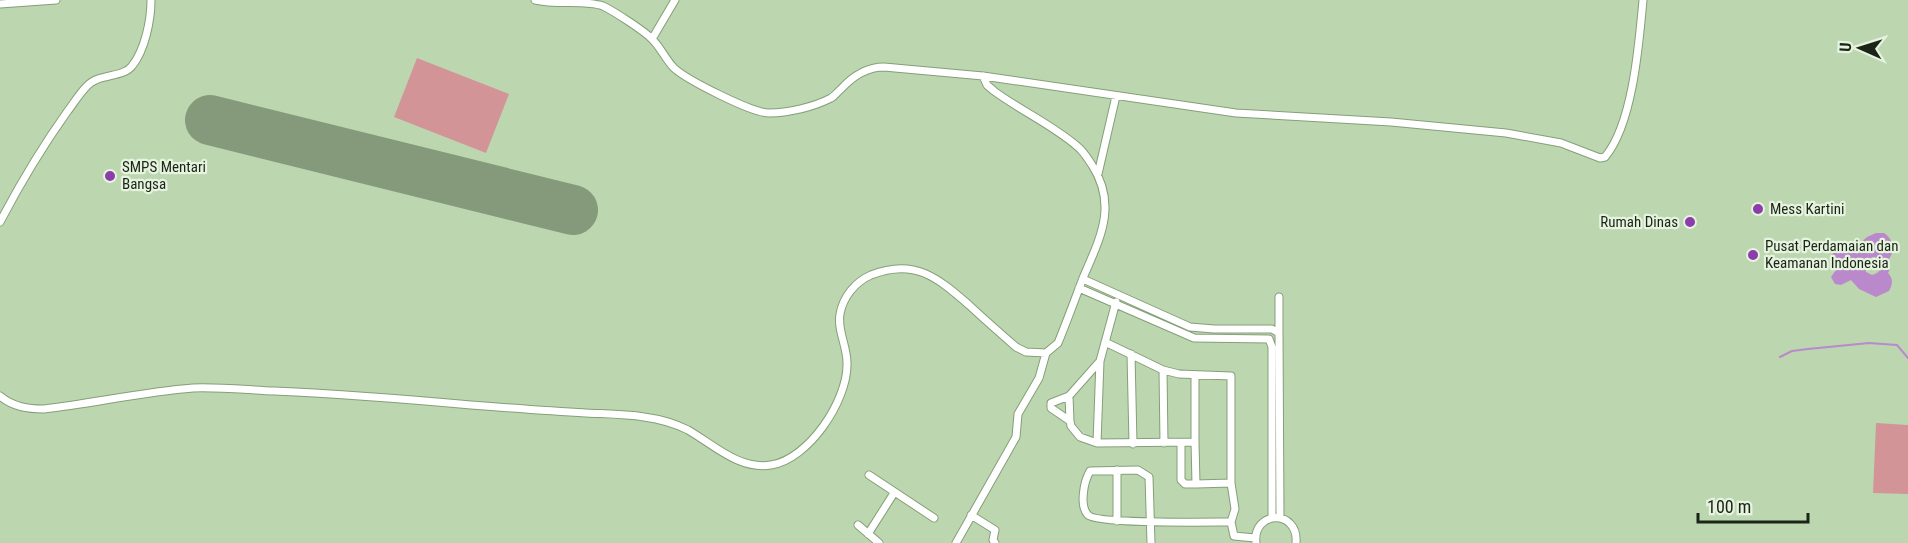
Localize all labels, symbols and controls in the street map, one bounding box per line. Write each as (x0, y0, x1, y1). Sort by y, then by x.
north arrow (1830, 18, 1890, 78)
text: U (1836, 42, 1855, 52)
place label: SMPS Mentari Bangsa (122, 158, 206, 193)
marker: SMPS Mentari Bangsa (103, 169, 117, 183)
place label: Mess Kartini (1770, 200, 1844, 218)
marker: Mess Kartini (1751, 202, 1765, 216)
place label: Rumah Dinas (1600, 213, 1678, 231)
marker: Rumah Dinas (1683, 215, 1697, 229)
place label: Pusat Perdamaian dan Keamanan Indonesia (1765, 237, 1898, 272)
marker: Pusat Perdamaian dan Keamanan Indonesia (1746, 248, 1760, 262)
scale bar (1698, 486, 1808, 524)
text: 100 m (1707, 496, 1751, 517)

